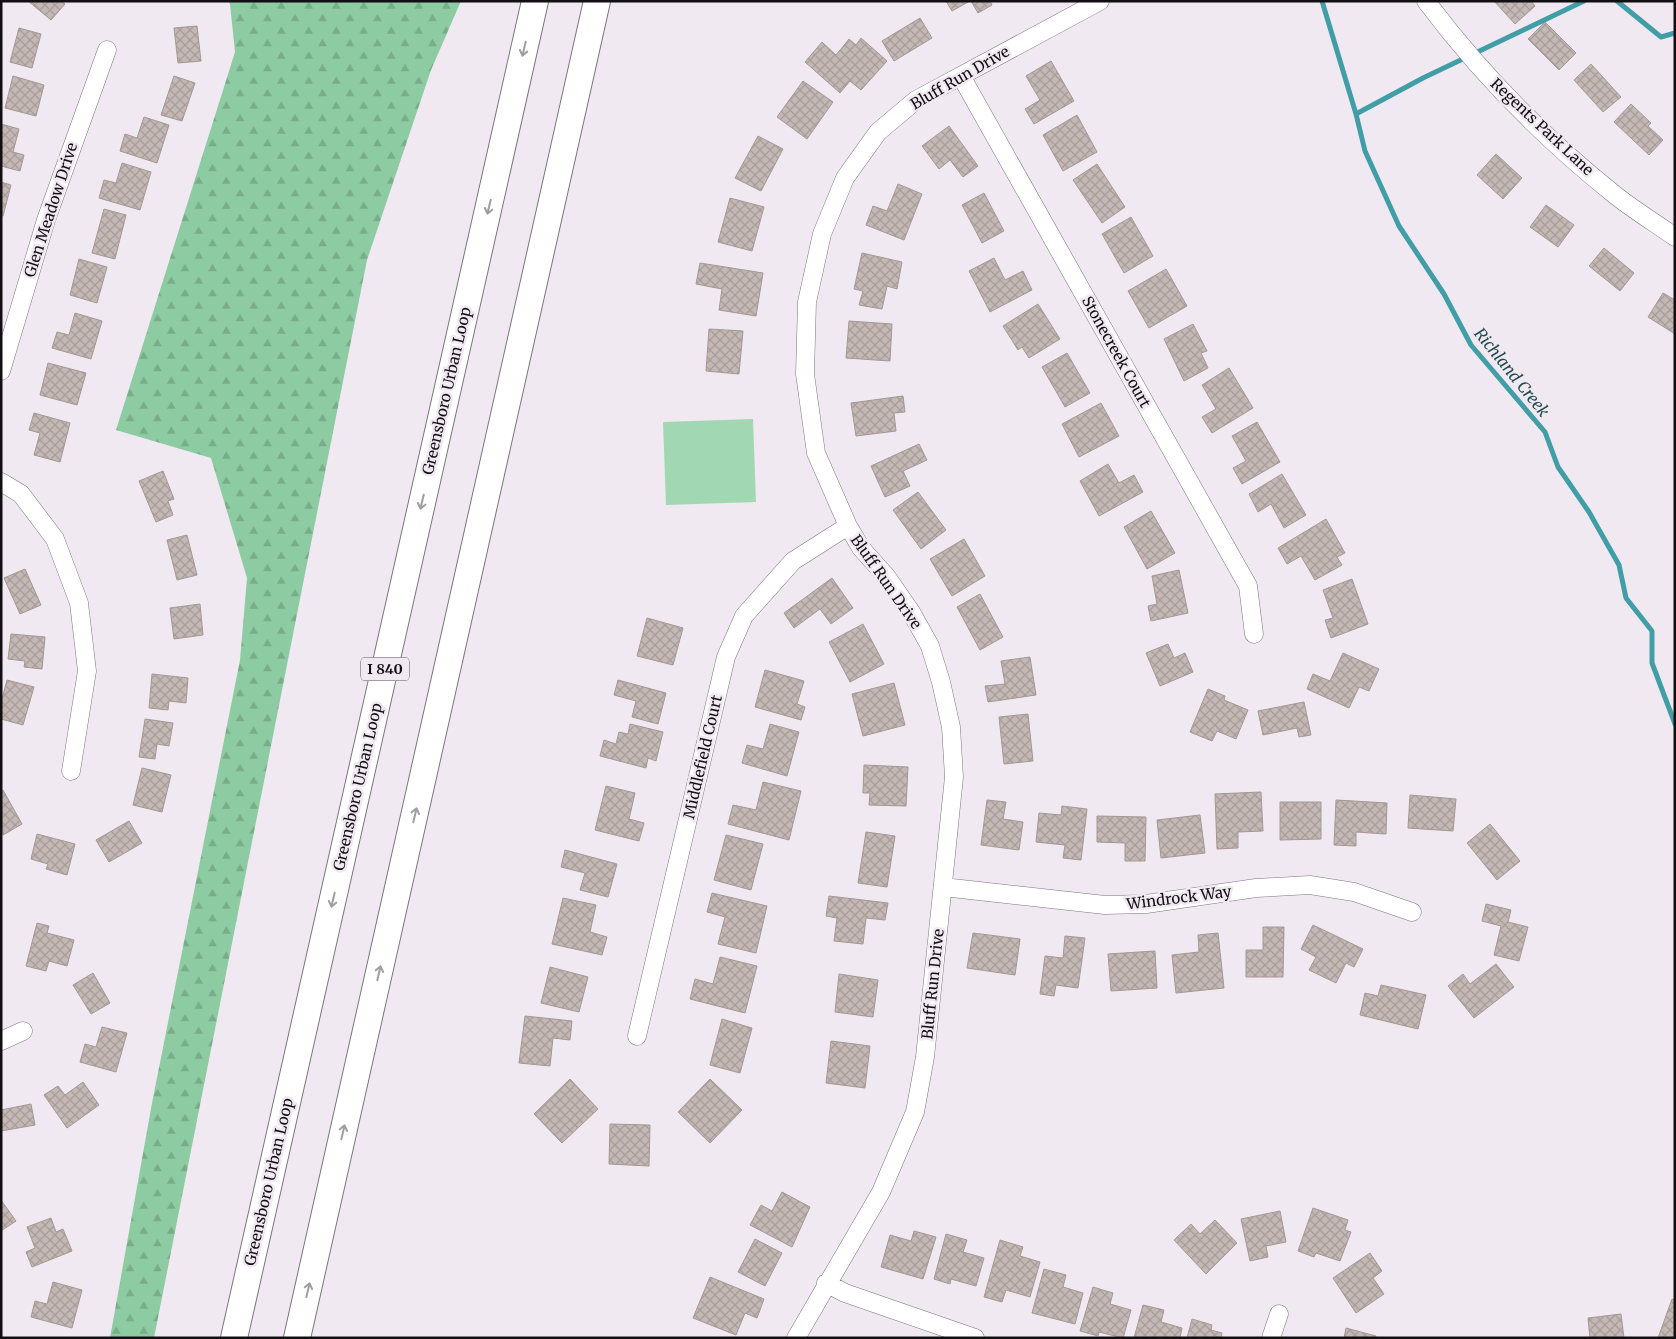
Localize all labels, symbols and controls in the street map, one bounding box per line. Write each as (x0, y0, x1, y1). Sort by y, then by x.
one-way arrow (519, 40, 528, 56)
street label: Bluff Run Drive (907, 42, 1013, 114)
street label: Regents Park Lane (1487, 74, 1598, 179)
street label: Glen Meadow Drive (20, 140, 81, 280)
one-way arrow (483, 199, 493, 215)
street label: Stonecreek Court (1078, 293, 1155, 411)
street label: Greensboro Urban Loop (418, 305, 475, 477)
water label: Richland Creek (1470, 324, 1554, 421)
one-way arrow (417, 494, 426, 510)
street label: Bluff Run Drive (847, 531, 926, 633)
road number: I 840 (361, 658, 409, 681)
street label: Middlefield Court (679, 693, 726, 821)
street label: Greensboro Urban Loop (329, 701, 386, 873)
one-way arrow (410, 807, 420, 823)
street label: Windrock Way (1124, 882, 1233, 913)
one-way arrow (328, 892, 337, 908)
street label: Bluff Run Drive (917, 928, 948, 1040)
one-way arrow (375, 966, 384, 982)
street label: Greensboro Urban Loop (240, 1096, 297, 1268)
one-way arrow (339, 1124, 348, 1140)
one-way arrow (304, 1283, 313, 1299)

